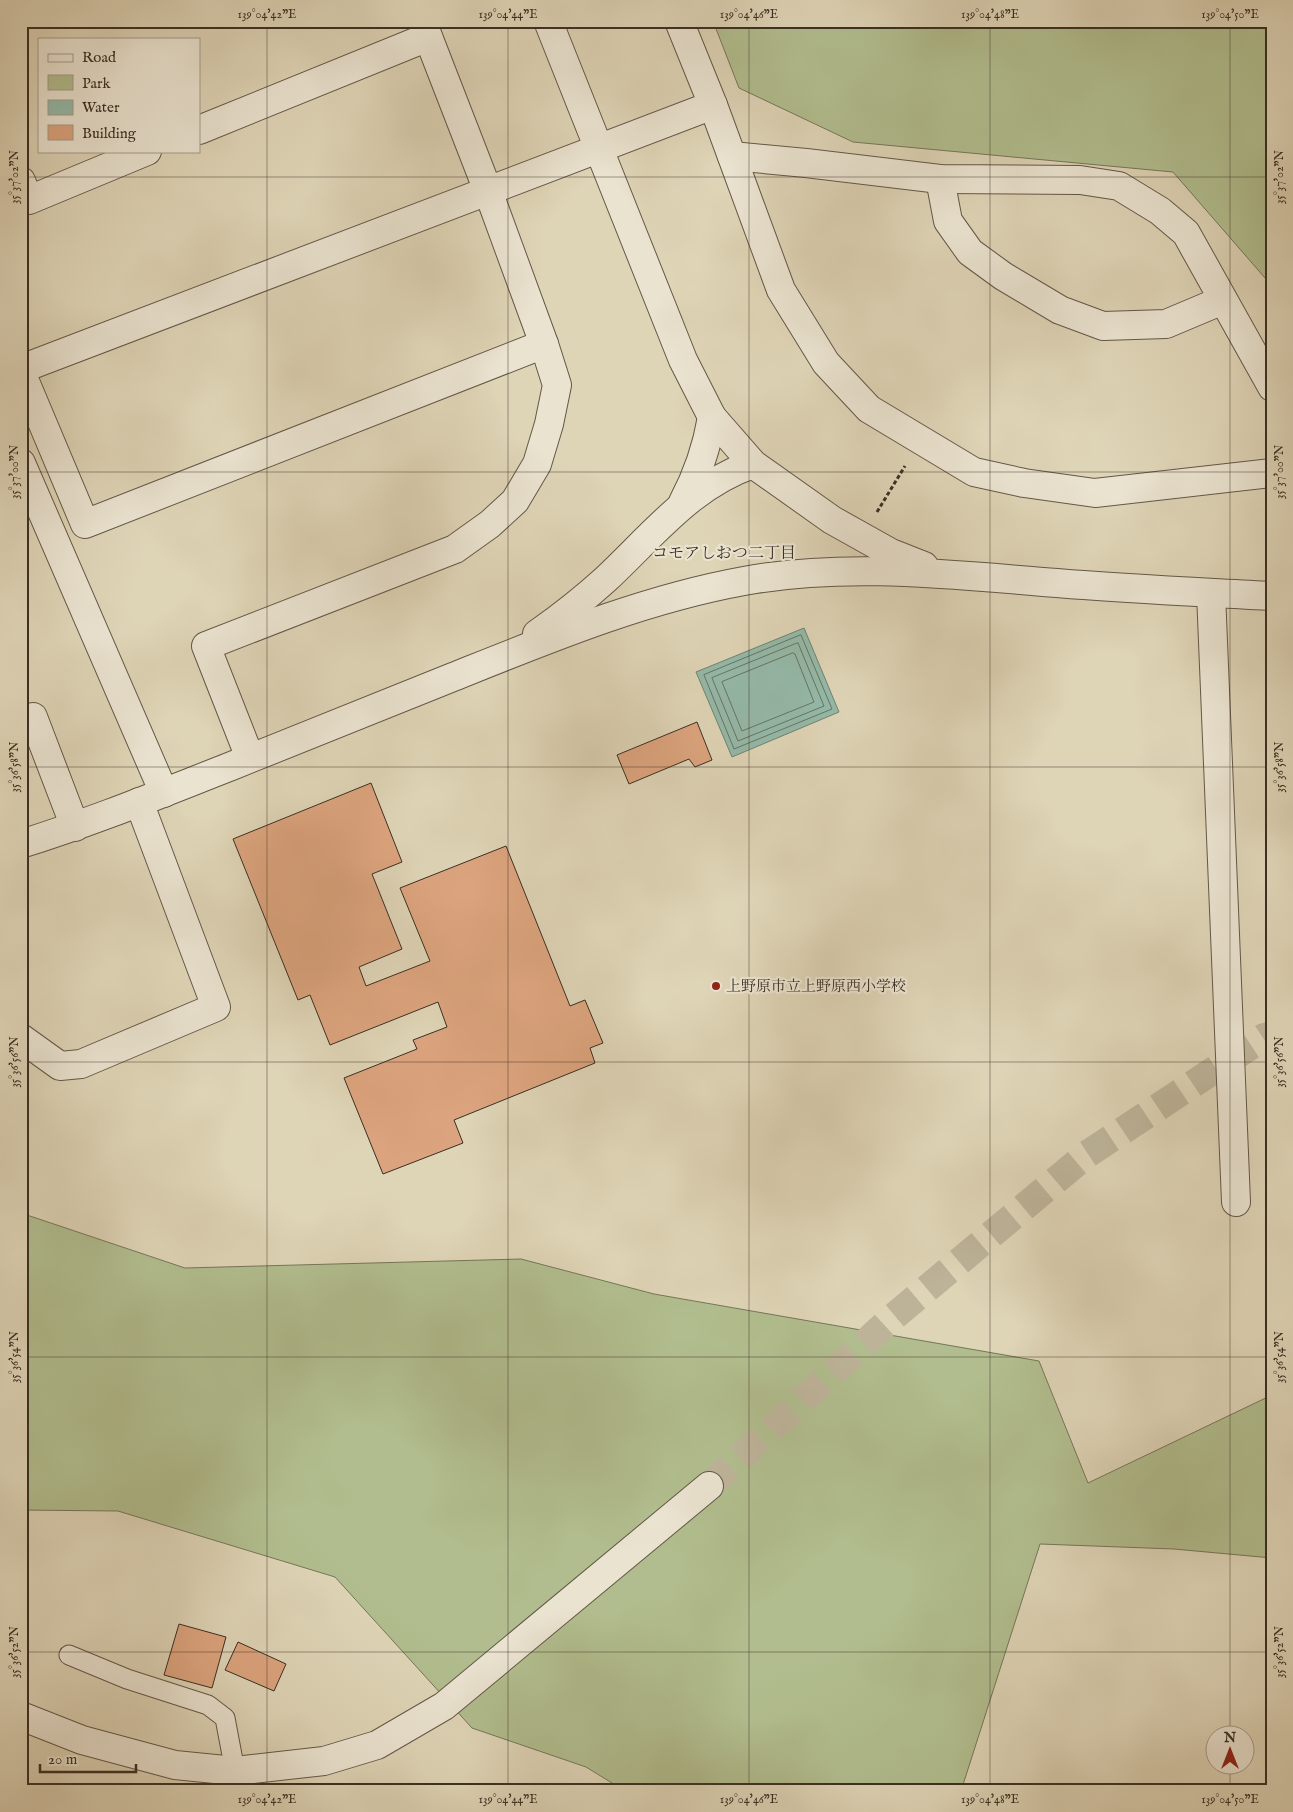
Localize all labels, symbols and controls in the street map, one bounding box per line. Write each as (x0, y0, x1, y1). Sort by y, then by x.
text: 139°04'42"E (238, 7, 296, 22)
text: 139°04'44"E (478, 7, 538, 22)
text: 139°04'46"E (720, 7, 778, 22)
text: 139°04'48"E (961, 7, 1019, 22)
text: 139°04'50"E (1201, 7, 1259, 22)
legend (38, 38, 200, 152)
text: Road (82, 48, 117, 67)
text: Park (82, 74, 112, 93)
text: Water (82, 98, 120, 117)
text: Building (82, 124, 137, 143)
text: 35°37'02"N (7, 149, 22, 204)
text: 35°37'02"N (1272, 149, 1287, 204)
text: 35°37'00"N (7, 444, 22, 499)
text: 35°37'00"N (1272, 444, 1287, 499)
district label: コモアしおつ二丁目 (652, 544, 796, 564)
text: 35°36'58"N (7, 741, 22, 792)
text: 35°36'58"N (1272, 741, 1287, 792)
place label: 上野原市立上野原西小学校 (726, 977, 906, 996)
marker: 上野原市立上野原西小学校 (710, 980, 722, 992)
text: 35°36'56"N (7, 1036, 22, 1088)
text: 35°36'56"N (1272, 1036, 1287, 1088)
text: 35°36'54"N (7, 1330, 22, 1383)
text: 35°36'54"N (1272, 1330, 1287, 1383)
text: 35°36'52"N (7, 1626, 22, 1678)
text: 35°36'52"N (1272, 1626, 1287, 1678)
north arrow (1206, 1724, 1256, 1774)
text: N (1223, 1729, 1236, 1747)
scale bar (40, 1742, 136, 1774)
text: 20 m (48, 1750, 78, 1769)
text: 139°04'42"E (238, 1792, 296, 1807)
text: 139°04'44"E (478, 1792, 538, 1807)
text: 139°04'46"E (720, 1792, 778, 1807)
text: 139°04'48"E (961, 1792, 1019, 1807)
text: 139°04'50"E (1201, 1792, 1259, 1807)

